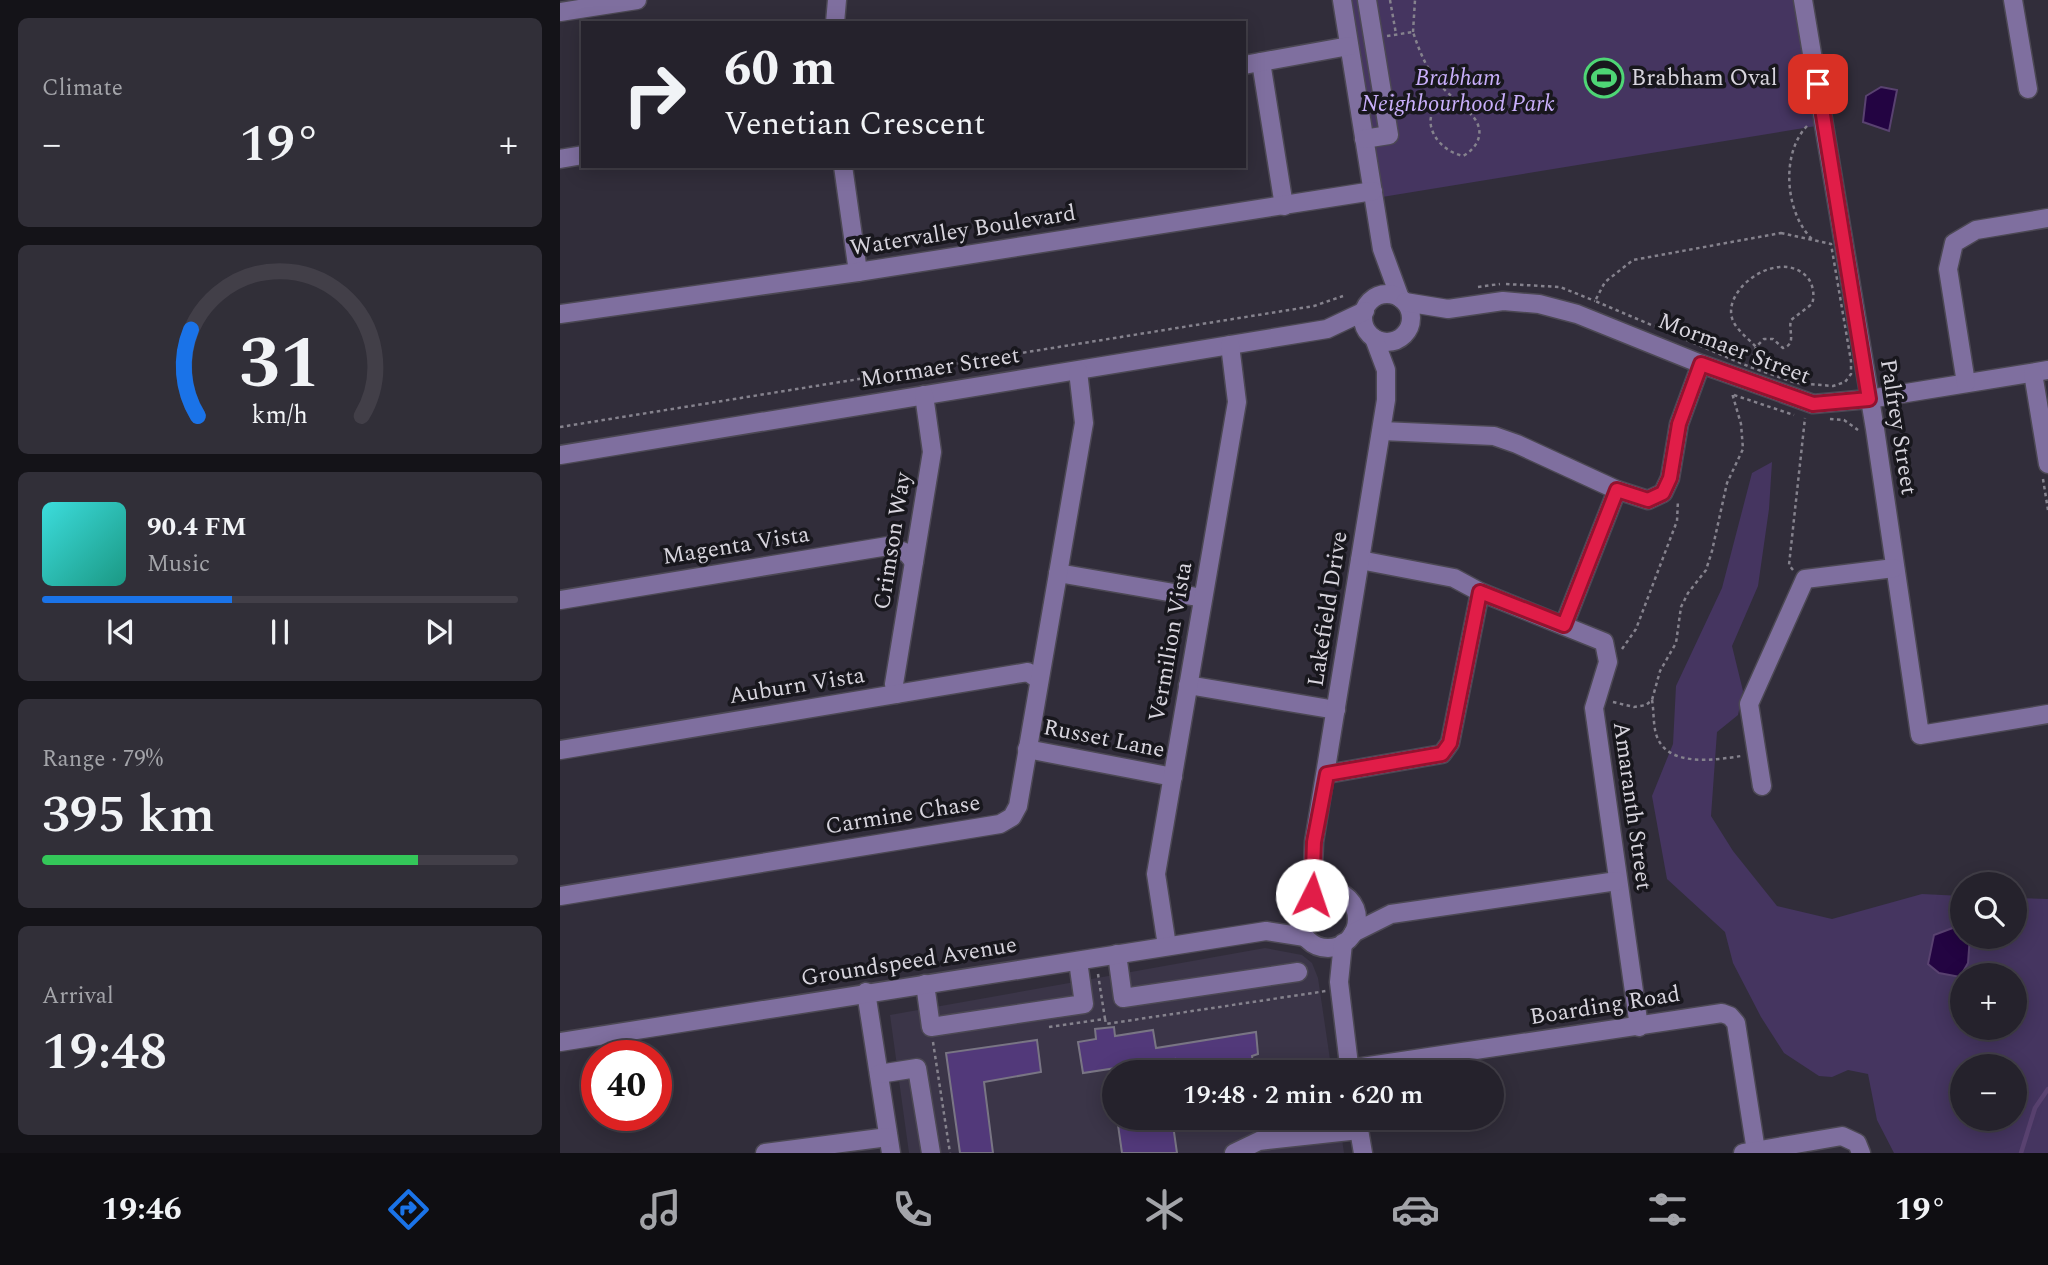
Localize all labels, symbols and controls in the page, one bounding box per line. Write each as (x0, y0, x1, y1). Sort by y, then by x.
text: 60 m (724, 32, 835, 107)
icon: right (609, 49, 700, 140)
pin (1788, 54, 1848, 114)
sports icon: Brabham Oval (1583, 57, 1625, 99)
park label: Brabham Neighbourhood Park (1361, 61, 1555, 122)
place label: Brabham Oval (1631, 61, 1778, 96)
icon: arrive (1799, 65, 1837, 103)
text: Climate (42, 71, 123, 106)
text: Venetian Crescent (724, 100, 985, 149)
text: 19° (239, 105, 321, 184)
text: − (42, 116, 61, 174)
text: + (499, 116, 518, 174)
street label: Watervalley Boulevard (848, 196, 1079, 266)
street label: Mormaer Street (1653, 304, 1815, 394)
text: 31 (239, 309, 321, 420)
street label: Mormaer Street (858, 338, 1022, 398)
street label: Palfrey Street (1870, 356, 1926, 498)
text: km/h (252, 396, 308, 434)
street label: Crimson Way (865, 469, 921, 612)
text: 90.4 FM (147, 507, 247, 547)
street label: Magenta Vista (660, 517, 812, 575)
street label: Lakefield Drive (1298, 529, 1358, 689)
text: Music (147, 547, 210, 582)
street label: Vermilion Vista (1140, 559, 1202, 725)
icon: previous (102, 613, 140, 651)
icon: pause (261, 613, 299, 651)
icon: next (420, 613, 458, 651)
street label: Auburn Vista (727, 658, 867, 714)
street label: Russet Lane (1040, 710, 1168, 768)
street label: Amaranth Street (1603, 719, 1661, 893)
text: Range · 79% (42, 742, 163, 777)
text: 395 km (42, 776, 215, 855)
street label: Carmine Chase (823, 785, 983, 845)
position arrow (1275, 858, 1349, 932)
map controls (1950, 872, 2027, 1131)
button: search (1950, 872, 2027, 949)
street label: Groundspeed Avenue (798, 928, 1020, 996)
button: + (1950, 963, 2027, 1040)
street label: Boarding Road (1527, 977, 1683, 1035)
text: Arrival (42, 979, 114, 1014)
text: 19:48 (42, 1013, 167, 1092)
speed limit sign: 40 (581, 1040, 672, 1131)
button: − (1950, 1054, 2027, 1131)
text: 19:48 · 2 min · 620 m (1183, 1075, 1423, 1115)
text: 19:46 (101, 1185, 182, 1234)
icon: directions (384, 1185, 433, 1234)
icon: music (636, 1185, 685, 1234)
icon: phone (888, 1185, 937, 1234)
icon: climate (1140, 1185, 1189, 1234)
icon: car (1391, 1185, 1440, 1234)
icon: filters (1643, 1185, 1692, 1234)
text: 19° (1895, 1185, 1947, 1234)

